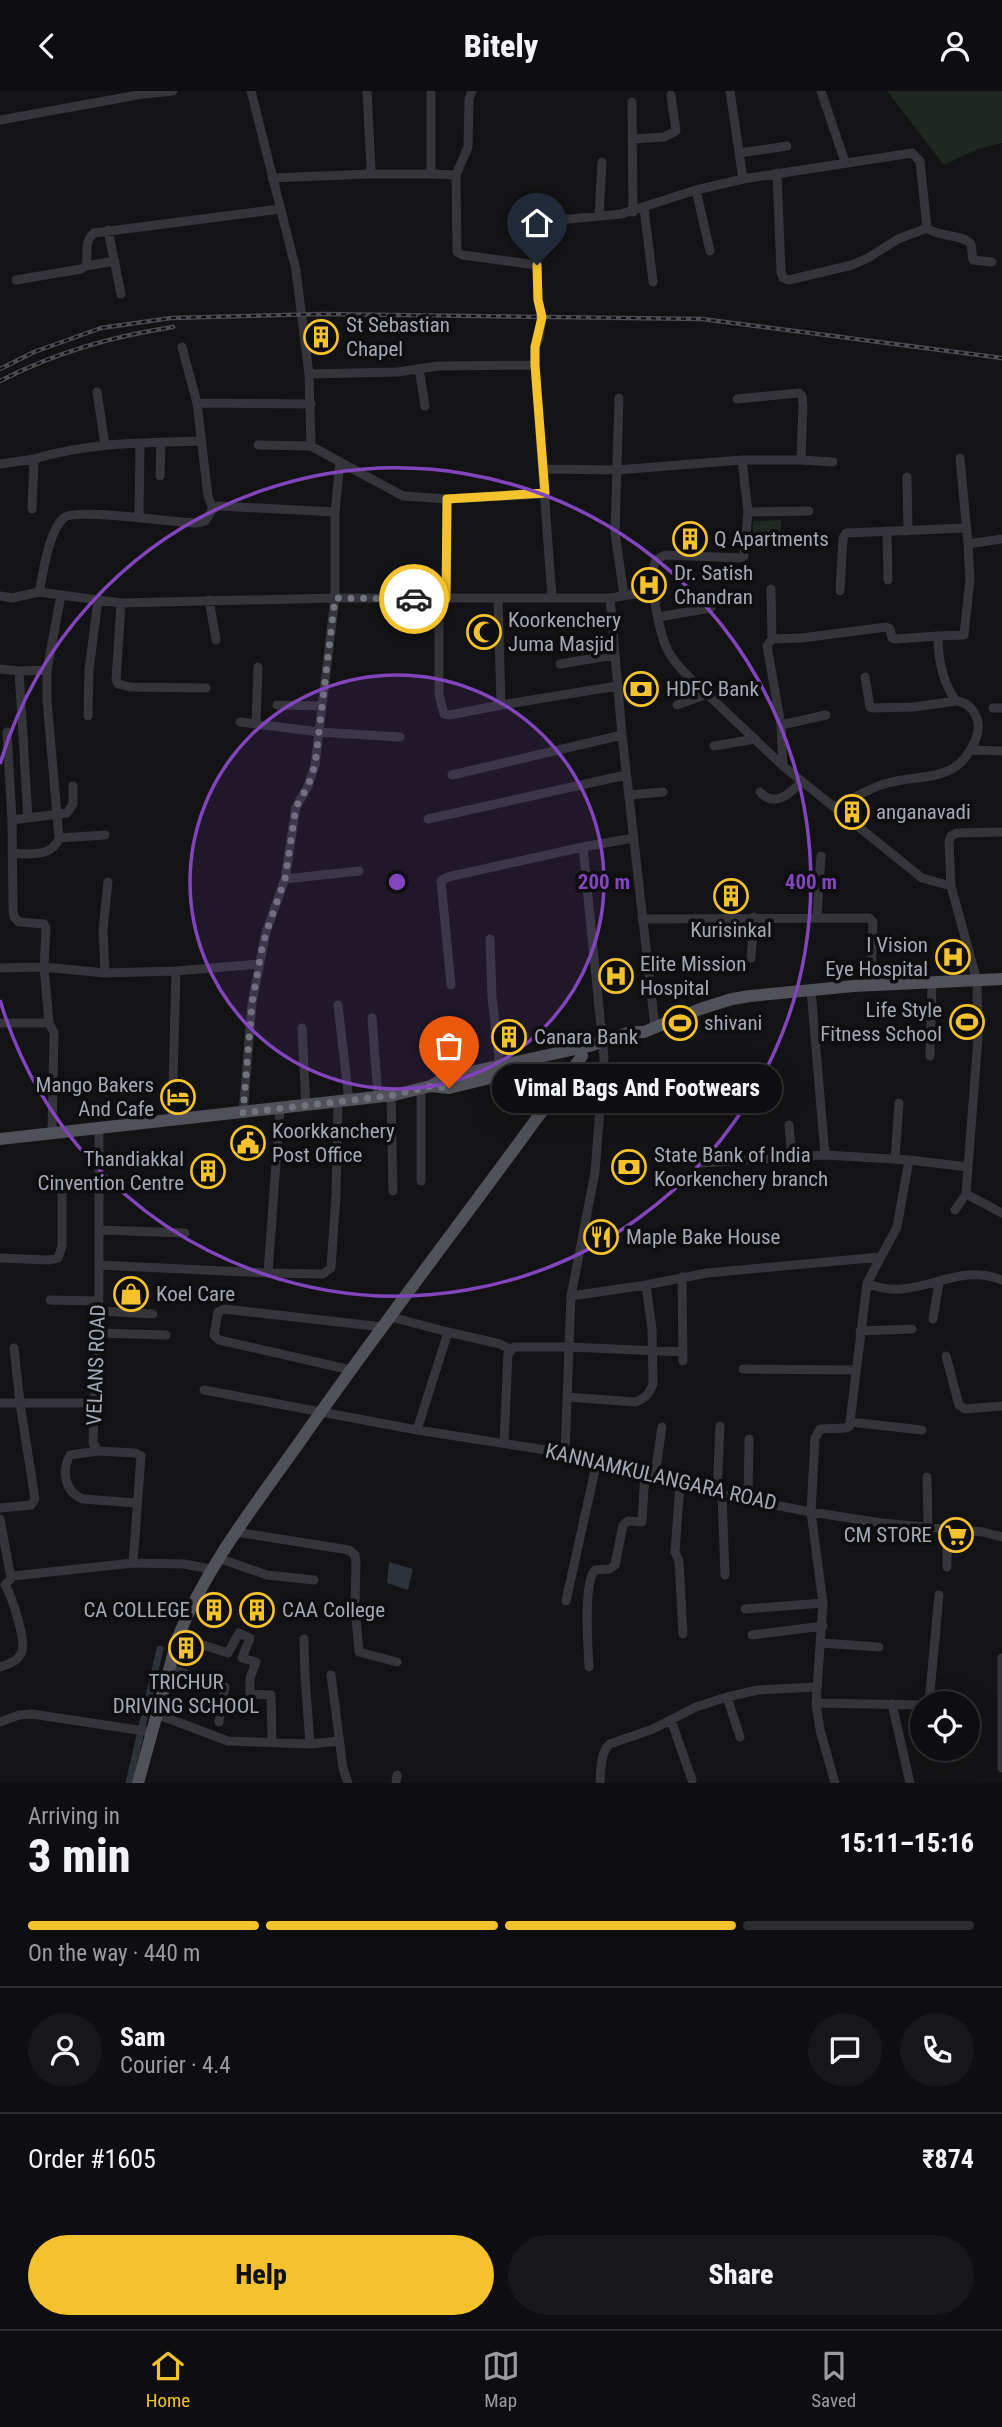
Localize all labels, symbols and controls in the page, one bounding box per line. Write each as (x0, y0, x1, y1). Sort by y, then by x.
icon: back (28, 27, 66, 65)
text: Bitely (464, 27, 538, 65)
icon: person (936, 27, 974, 65)
pin (507, 193, 567, 265)
icon: home (518, 204, 556, 242)
place label: St Sebastian Chapel (346, 313, 450, 361)
building icon: St Sebastian Chapel (302, 318, 340, 356)
building icon: Q Apartments (671, 520, 709, 558)
place label: Q Apartments (714, 527, 829, 551)
place label: Dr. Satish Chandran (674, 561, 753, 609)
courier (379, 564, 449, 634)
hospital icon: Dr. Satish Chandran (630, 566, 668, 604)
icon: car (395, 580, 433, 618)
place label: Koorkenchery Juma Masjid (508, 608, 621, 656)
mosque icon: Koorkenchery Juma Masjid (465, 613, 503, 651)
bank icon: HDFC Bank (622, 670, 660, 708)
place label: HDFC Bank (666, 677, 760, 701)
building icon: anganavadi (833, 793, 871, 831)
place label: anganavadi (876, 800, 971, 824)
centre of rings (385, 870, 409, 894)
text: 200 m (578, 870, 630, 894)
text: 400 m (785, 870, 837, 894)
building icon: Kurisinkal (712, 877, 750, 915)
place label: Kurisinkal (690, 918, 772, 942)
place label: I Vision Eye Hospital (825, 933, 928, 981)
hospital icon: I Vision Eye Hospital (934, 938, 972, 976)
place label: Elite Mission Hospital (640, 952, 746, 1000)
hospital icon: Elite Mission Hospital (597, 957, 635, 995)
place label: Life Style Fitness School (820, 998, 942, 1046)
sports icon: Life Style Fitness School (948, 1003, 986, 1041)
sports icon: shivani (661, 1004, 699, 1042)
place label: shivani (704, 1011, 762, 1035)
pin (419, 1016, 479, 1088)
building icon: Canara Bank (490, 1018, 528, 1056)
place label: Canara Bank (534, 1025, 639, 1049)
icon: bag (430, 1027, 468, 1065)
callout: Vimal Bags And Footwears (491, 1063, 782, 1112)
place label: Mango Bakers And Cafe (36, 1073, 154, 1121)
text: Vimal Bags And Footwears (514, 1075, 760, 1102)
hotel icon: Mango Bakers And Cafe (159, 1078, 197, 1116)
place label: Koorkkanchery Post Office (272, 1119, 395, 1167)
public building icon: Koorkkanchery Post Office (229, 1124, 267, 1162)
place label: State Bank of India Koorkenchery branch (654, 1143, 828, 1191)
place label: Thandiakkal Cinvention Centre (37, 1147, 184, 1195)
bank icon: State Bank of India Koorkenchery branch (610, 1148, 648, 1186)
building icon: Thandiakkal Cinvention Centre (189, 1152, 227, 1190)
restaurant icon: Maple Bake House (582, 1218, 620, 1256)
place label: Maple Bake House (626, 1225, 780, 1249)
shop icon: Koel Care (112, 1275, 150, 1313)
place label: Koel Care (156, 1282, 235, 1306)
street label: VELANS ROAD (82, 1304, 110, 1426)
street label: KANNAMKULANGARA ROAD (543, 1439, 779, 1515)
supermarket icon: CM STORE (937, 1516, 975, 1554)
place label: CM STORE (844, 1523, 932, 1547)
building icon: CA COLLEGE (195, 1591, 233, 1629)
building icon: CAA College (238, 1591, 276, 1629)
place label: CA COLLEGE (83, 1598, 190, 1622)
place label: CAA College (282, 1598, 385, 1622)
building icon: TRICHUR DRIVING SCHOOL (167, 1629, 205, 1667)
place label: TRICHUR DRIVING SCHOOL (113, 1670, 259, 1718)
map controls (910, 1691, 980, 1761)
button: locate (910, 1691, 980, 1761)
text: Arriving in (28, 1803, 120, 1830)
text: 15:11–15:16 (840, 1828, 974, 1858)
text: 3 min (28, 1829, 131, 1883)
text: On the way · 440 m (28, 1940, 200, 1967)
button: person (28, 2013, 102, 2087)
button: chat (808, 2013, 882, 2087)
button: phone (900, 2013, 974, 2087)
text: Sam (120, 2022, 166, 2052)
text: Courier · 4.4 (120, 2052, 231, 2079)
text: Order #1605 (28, 2144, 156, 2174)
text: ₹874 (922, 2144, 974, 2174)
button: Help (28, 2235, 494, 2315)
button: Share (508, 2235, 974, 2315)
tab: Home (146, 2347, 190, 2412)
tab: Map (482, 2347, 520, 2412)
tab: Saved (811, 2347, 856, 2412)

